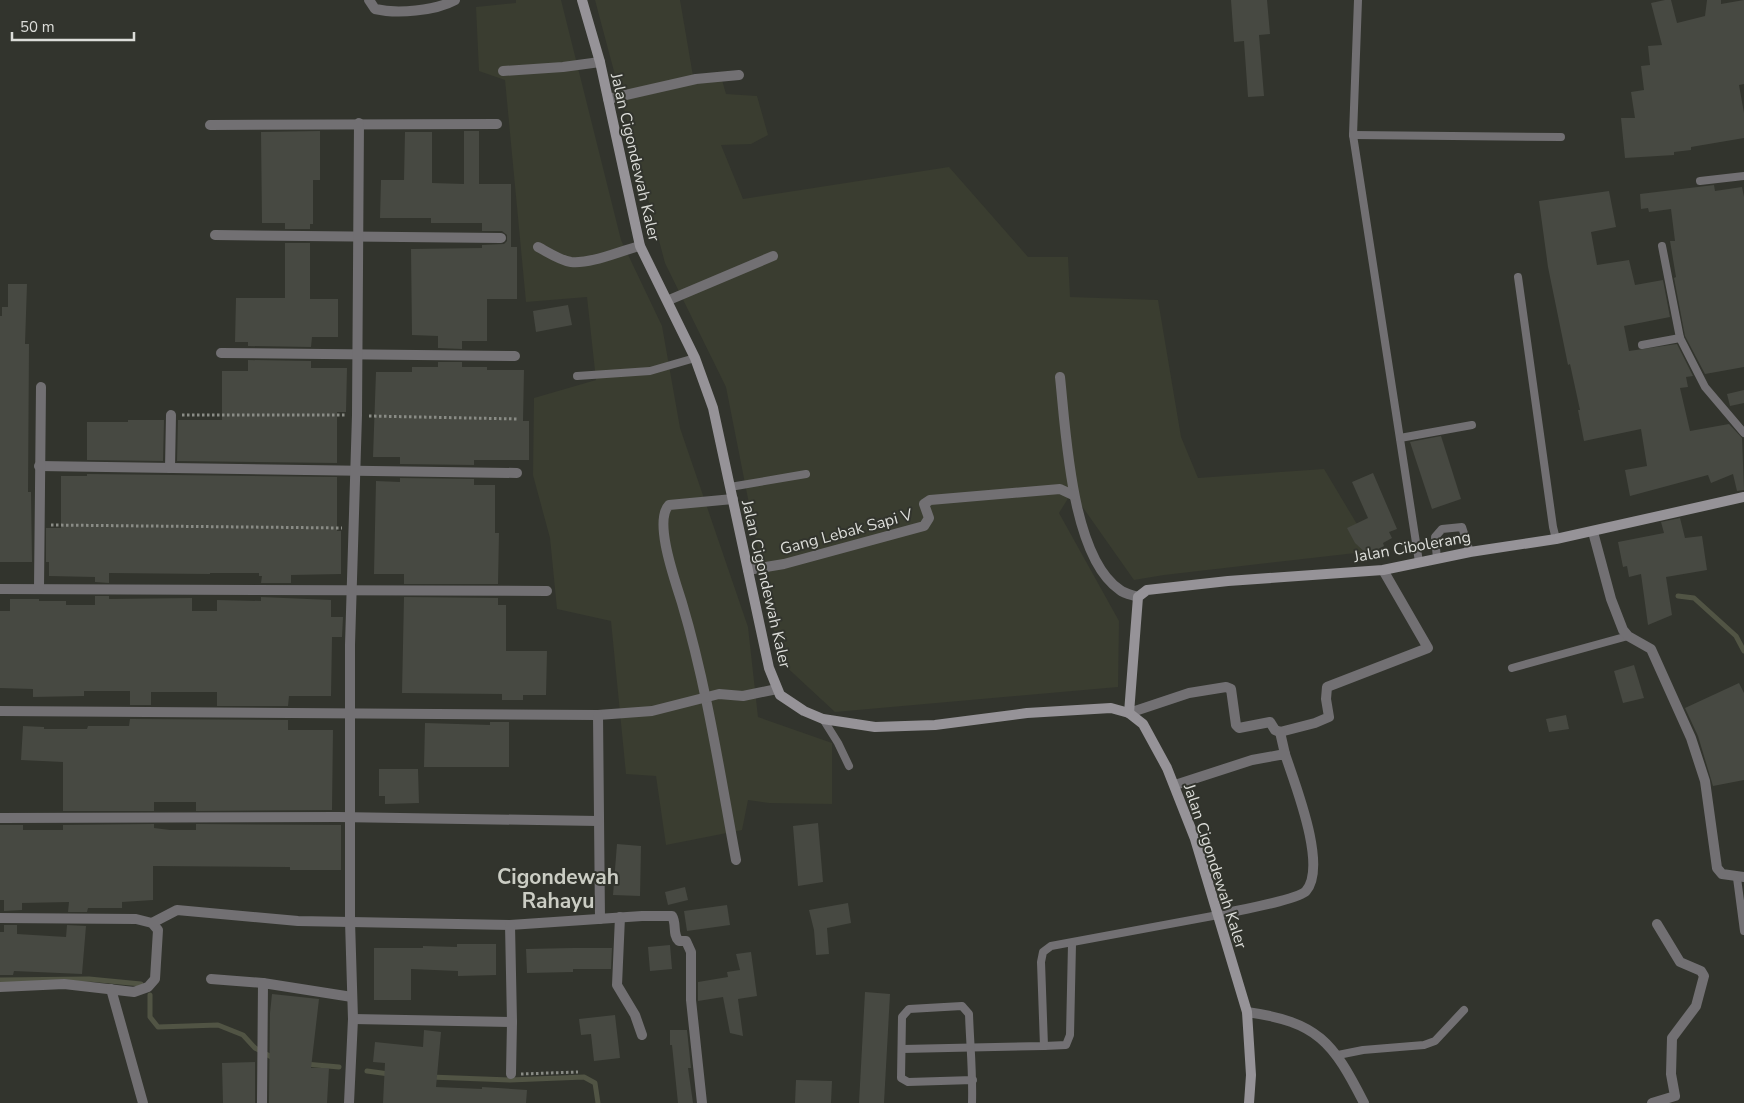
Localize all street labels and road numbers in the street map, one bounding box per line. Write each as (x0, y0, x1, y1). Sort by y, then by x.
street label: Jalan Cigondewah Kaler (605, 70, 665, 244)
street label: Jalan Cigondewah Kaler (736, 497, 796, 671)
street label: Gang Lebak Sapi V (778, 503, 916, 560)
street label: Jalan Cibolerang (1351, 526, 1472, 568)
street label: Jalan Cigondewah Kaler (1178, 780, 1252, 952)

